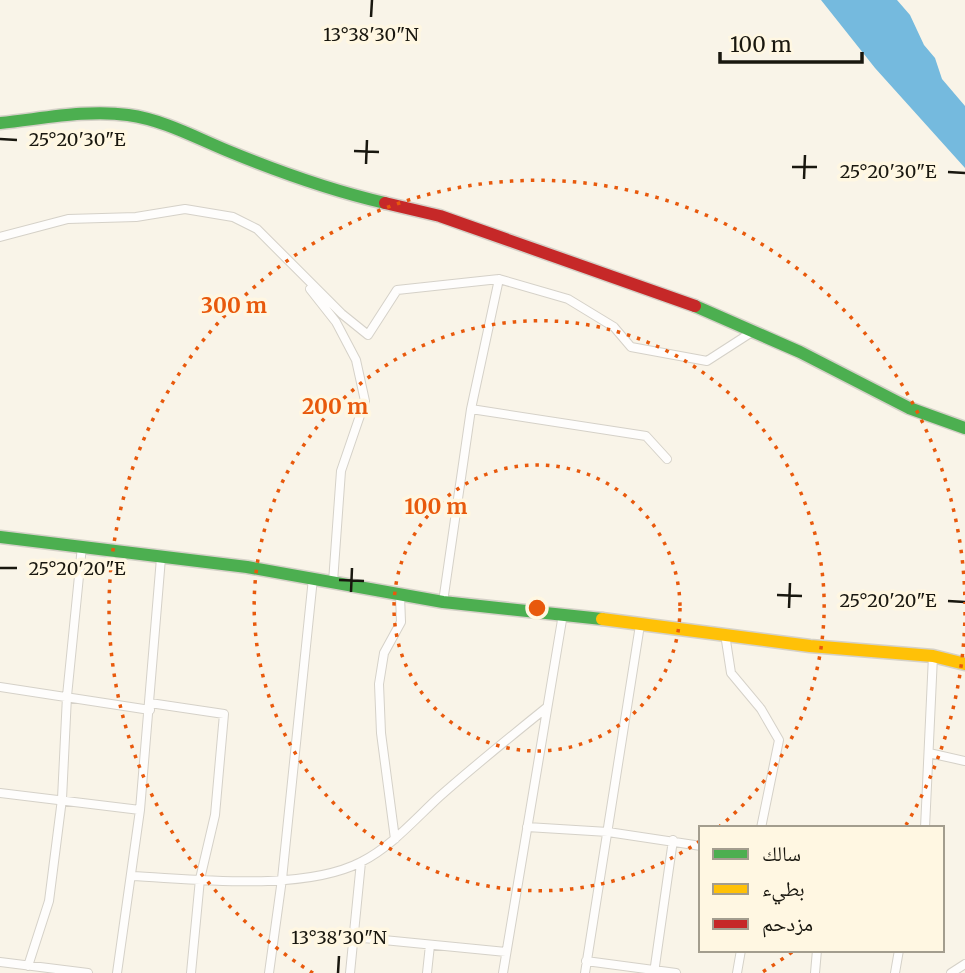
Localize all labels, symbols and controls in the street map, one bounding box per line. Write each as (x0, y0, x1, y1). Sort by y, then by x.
scale bar (720, 21, 862, 65)
text: 13°38'30"N (323, 23, 419, 46)
text: 100 m (730, 31, 792, 58)
text: 25°20'30"E (29, 128, 126, 151)
text: 25°20'30"E (840, 160, 937, 183)
text: 300 m (201, 292, 267, 319)
text: 200 m (302, 393, 368, 420)
text: 100 m (405, 493, 467, 520)
text: 25°20'20"E (29, 557, 126, 580)
text: 25°20'20"E (840, 589, 937, 612)
centre of rings (525, 596, 549, 620)
legend (699, 826, 944, 952)
text: سالك (762, 840, 801, 867)
text: بطيء (762, 875, 805, 905)
text: مزدحم (762, 910, 813, 938)
text: 13°38'30"N (291, 926, 387, 949)

